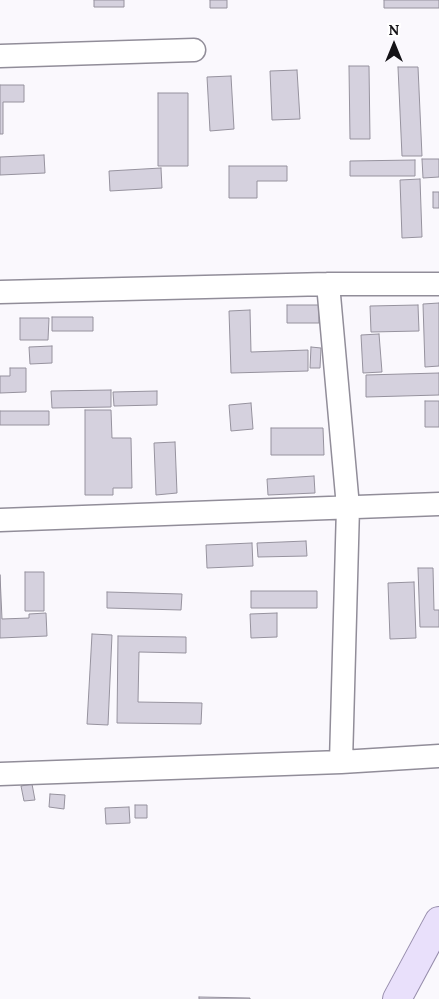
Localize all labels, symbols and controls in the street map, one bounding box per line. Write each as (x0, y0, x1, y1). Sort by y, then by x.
north arrow (369, 20, 419, 70)
text: N (389, 21, 399, 39)

